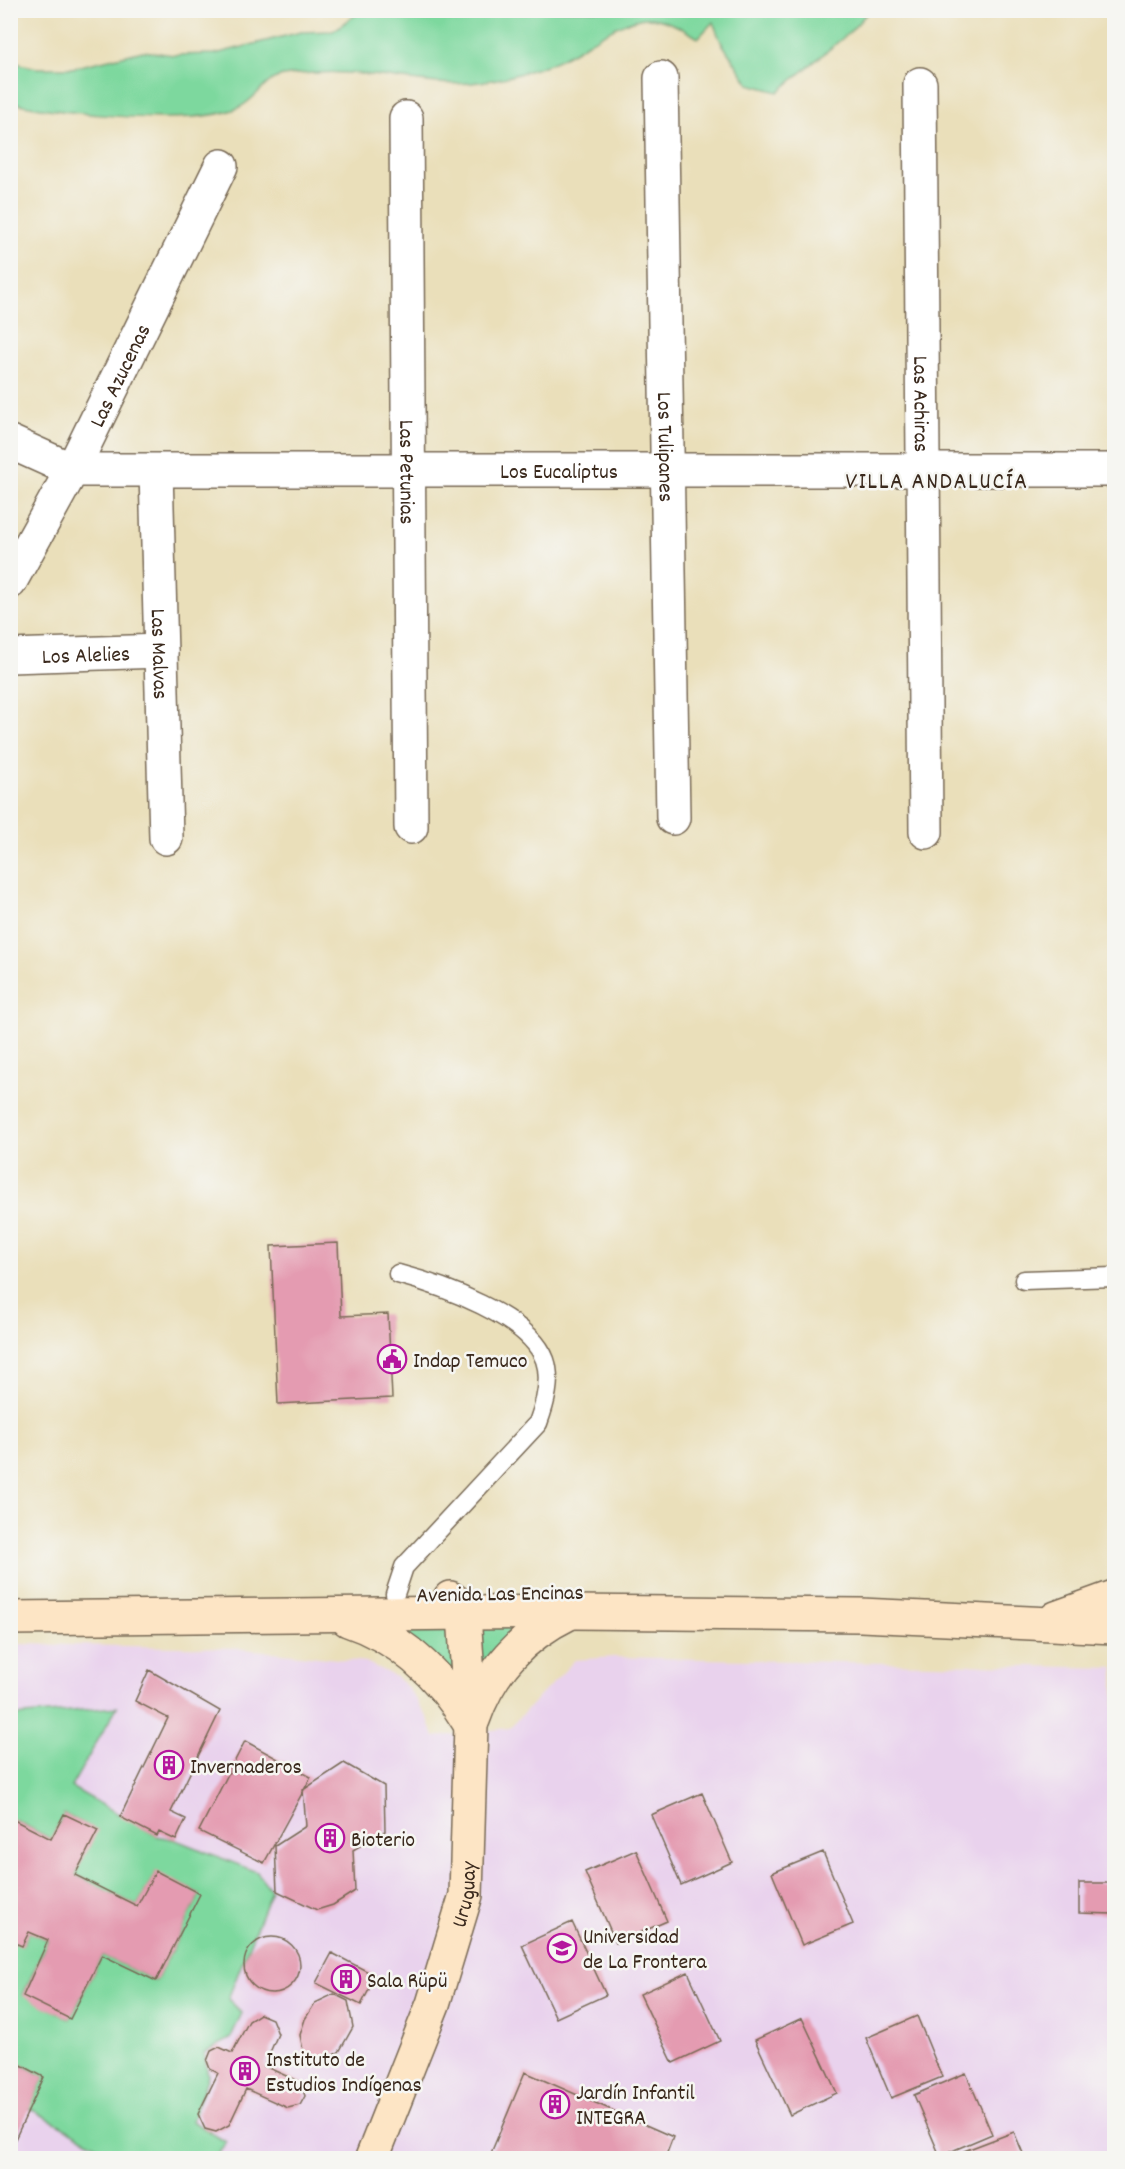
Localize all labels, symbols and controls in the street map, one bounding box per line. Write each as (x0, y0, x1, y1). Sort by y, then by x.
street label: Las Azucenas (83, 319, 160, 433)
street label: Las Achiras (903, 356, 935, 452)
street label: Los Tulipanes (647, 392, 680, 502)
street label: Las Petunias (389, 420, 421, 524)
street label: Los Eucaliptus (500, 458, 618, 489)
district label: VILLA ANDALUCÍA (845, 466, 1029, 500)
street label: Las Malvas (141, 608, 174, 700)
street label: Los Alelies (41, 640, 131, 674)
public building icon: Indap Temuco (376, 1343, 408, 1375)
place label: Indap Temuco (413, 1347, 528, 1378)
street label: Avenida Las Encinas (416, 1579, 584, 1612)
building icon: Invernaderos (153, 1749, 185, 1781)
place label: Invernaderos (190, 1753, 302, 1784)
building icon: Bioterio (314, 1822, 346, 1854)
place label: Bioterio (351, 1826, 415, 1857)
street label: Uruguay (445, 1860, 486, 1932)
place label: Universidad de La Frontera (583, 1923, 707, 1979)
school or university icon: Universidad de La Frontera (546, 1932, 578, 1964)
building icon: Sala Rüpü (330, 1963, 362, 1995)
place label: Sala Rüpü (367, 1967, 447, 1998)
place label: Instituto de Estudios Indígenas (266, 2046, 422, 2102)
building icon: Instituto de Estudios Indígenas (229, 2055, 261, 2087)
place label: Jardín Infantil INTEGRA (576, 2079, 695, 2135)
building icon: Jardín Infantil INTEGRA (539, 2088, 571, 2120)

